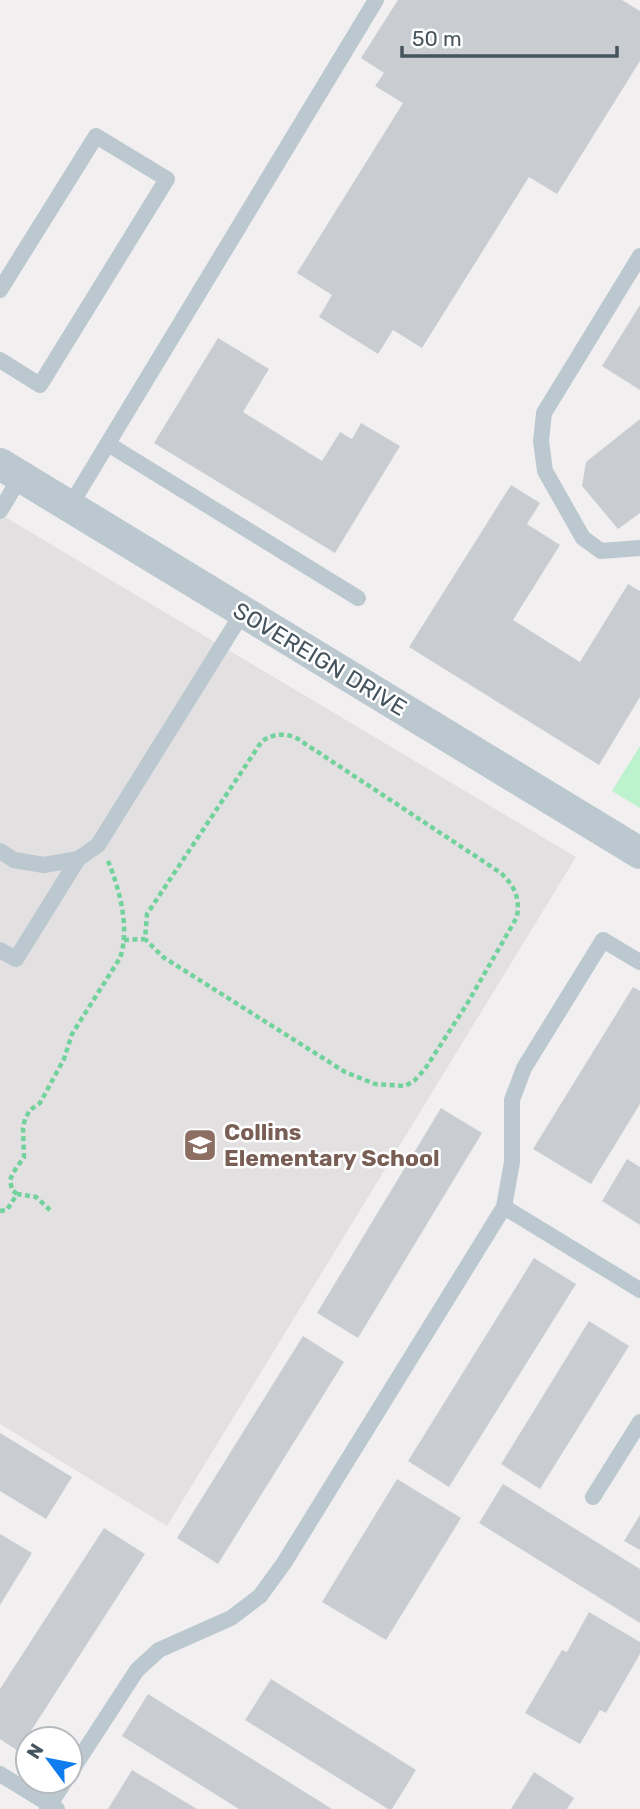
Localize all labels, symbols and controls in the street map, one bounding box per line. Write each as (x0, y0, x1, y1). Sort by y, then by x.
scale bar (402, 14, 617, 58)
text: 50 m (412, 26, 462, 51)
street label: SOVEREIGN DRIVE (228, 596, 412, 722)
place label: Collins Elementary School (224, 1118, 440, 1172)
school or university icon: Collins Elementary School (181, 1126, 219, 1164)
north arrow (14, 1725, 84, 1795)
text: N (22, 1739, 48, 1763)

